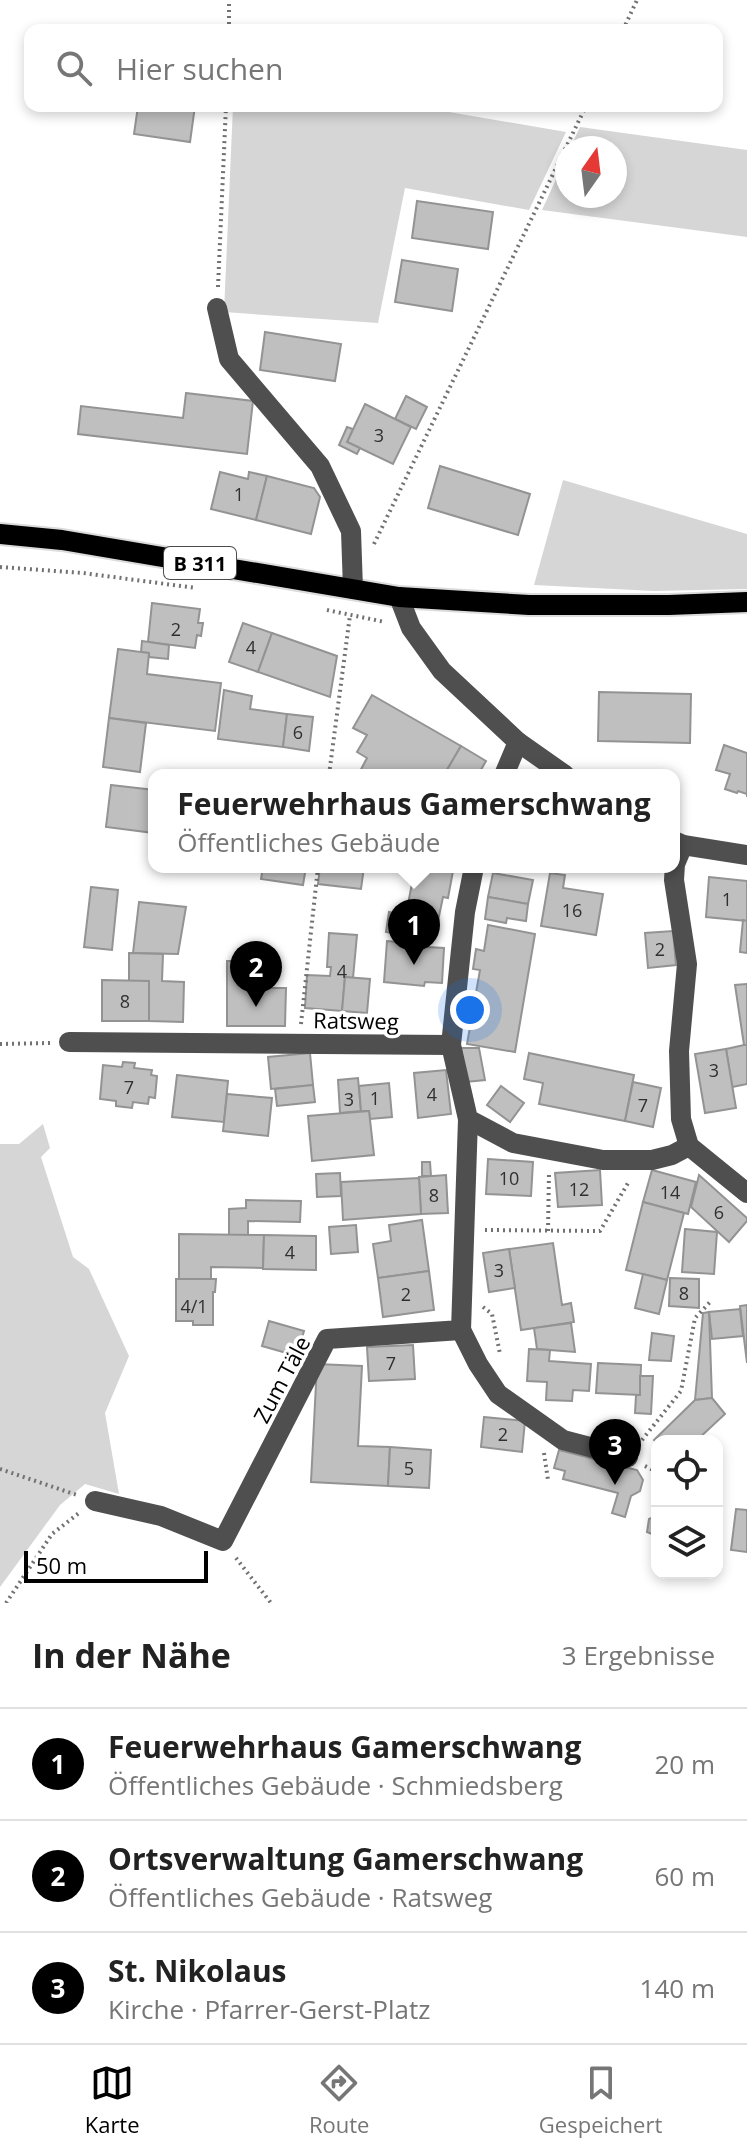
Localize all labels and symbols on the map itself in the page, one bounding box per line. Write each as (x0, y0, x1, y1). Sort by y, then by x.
north arrow (555, 136, 627, 208)
house number: 3 (374, 423, 384, 447)
house number: 1 (234, 482, 244, 506)
road number: B 311 (164, 547, 236, 579)
house number: 2 (171, 617, 181, 641)
house number: 4 (246, 635, 256, 659)
house number: 6 (293, 720, 303, 744)
house number: 1 (722, 887, 732, 911)
house number: 16 (562, 898, 582, 922)
pin: 1 (388, 899, 440, 965)
house number: 2 (655, 937, 665, 961)
pin: 2 (230, 941, 282, 1007)
house number: 4 (337, 959, 347, 983)
house number: 8 (120, 989, 130, 1013)
your location (450, 990, 490, 1030)
street label: Ratsweg (313, 1004, 399, 1036)
house number: 3 (709, 1058, 719, 1082)
house number: 7 (124, 1075, 134, 1099)
house number: 4 (427, 1082, 437, 1106)
house number: 1 (370, 1086, 380, 1110)
house number: 3 (344, 1087, 354, 1111)
house number: 7 (638, 1093, 648, 1117)
house number: 10 (499, 1166, 519, 1190)
house number: 12 (569, 1177, 589, 1201)
house number: 14 (660, 1180, 680, 1204)
house number: 8 (429, 1183, 439, 1207)
house number: 6 (714, 1200, 724, 1224)
house number: 4 (285, 1240, 295, 1264)
house number: 3 (494, 1258, 504, 1282)
house number: 8 (679, 1281, 689, 1305)
house number: 2 (401, 1282, 411, 1306)
house number: 4/1 (180, 1294, 208, 1318)
street label: Zum Täle (246, 1330, 316, 1428)
house number: 7 (386, 1351, 396, 1375)
pin: 3 (589, 1419, 641, 1485)
house number: 2 (498, 1422, 508, 1446)
house number: 5 (404, 1456, 414, 1480)
scale bar (24, 1547, 208, 1583)

